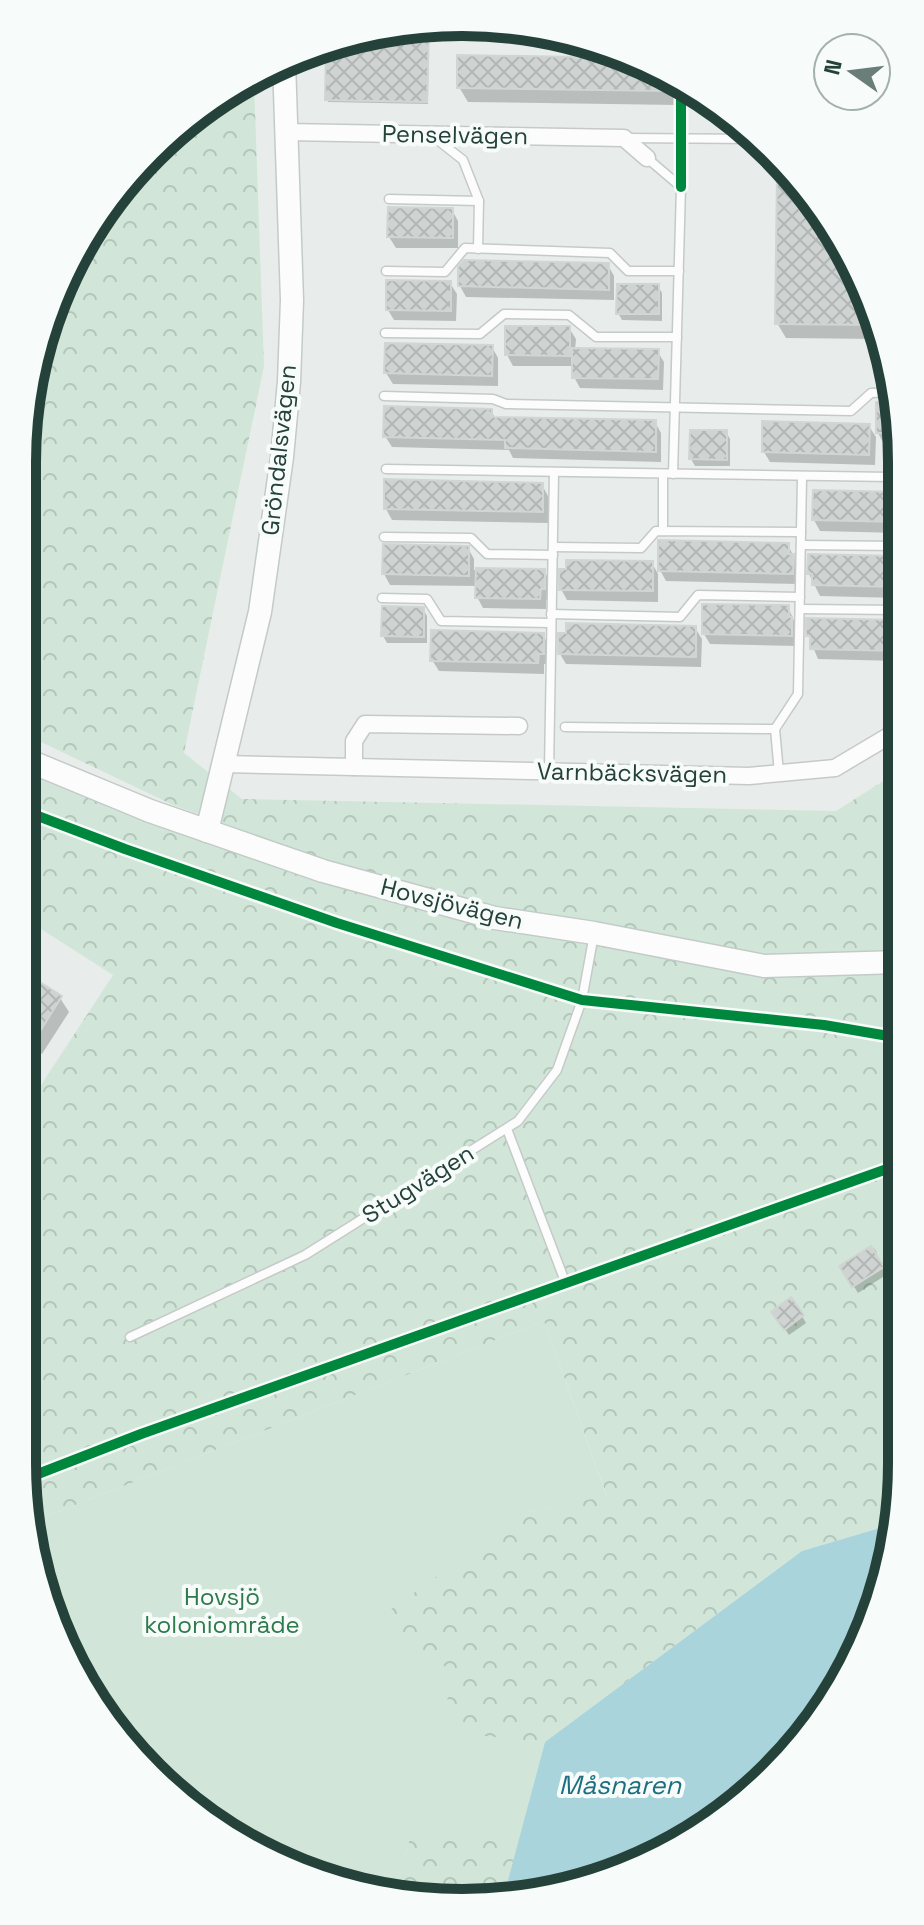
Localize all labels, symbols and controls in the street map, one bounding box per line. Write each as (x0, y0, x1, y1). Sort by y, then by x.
north arrow (812, 32, 892, 112)
text: N (817, 57, 848, 78)
street label: Penselvägen (382, 118, 528, 151)
street label: Gröndalsvägen (254, 363, 303, 537)
street label: Varnbäcksvägen (537, 755, 727, 790)
street label: Hovsjövägen (378, 871, 527, 936)
street label: Stugvägen (356, 1137, 479, 1230)
park label: Hovsjö koloniområde (144, 1581, 300, 1640)
water label: Måsnaren (559, 1768, 682, 1802)

